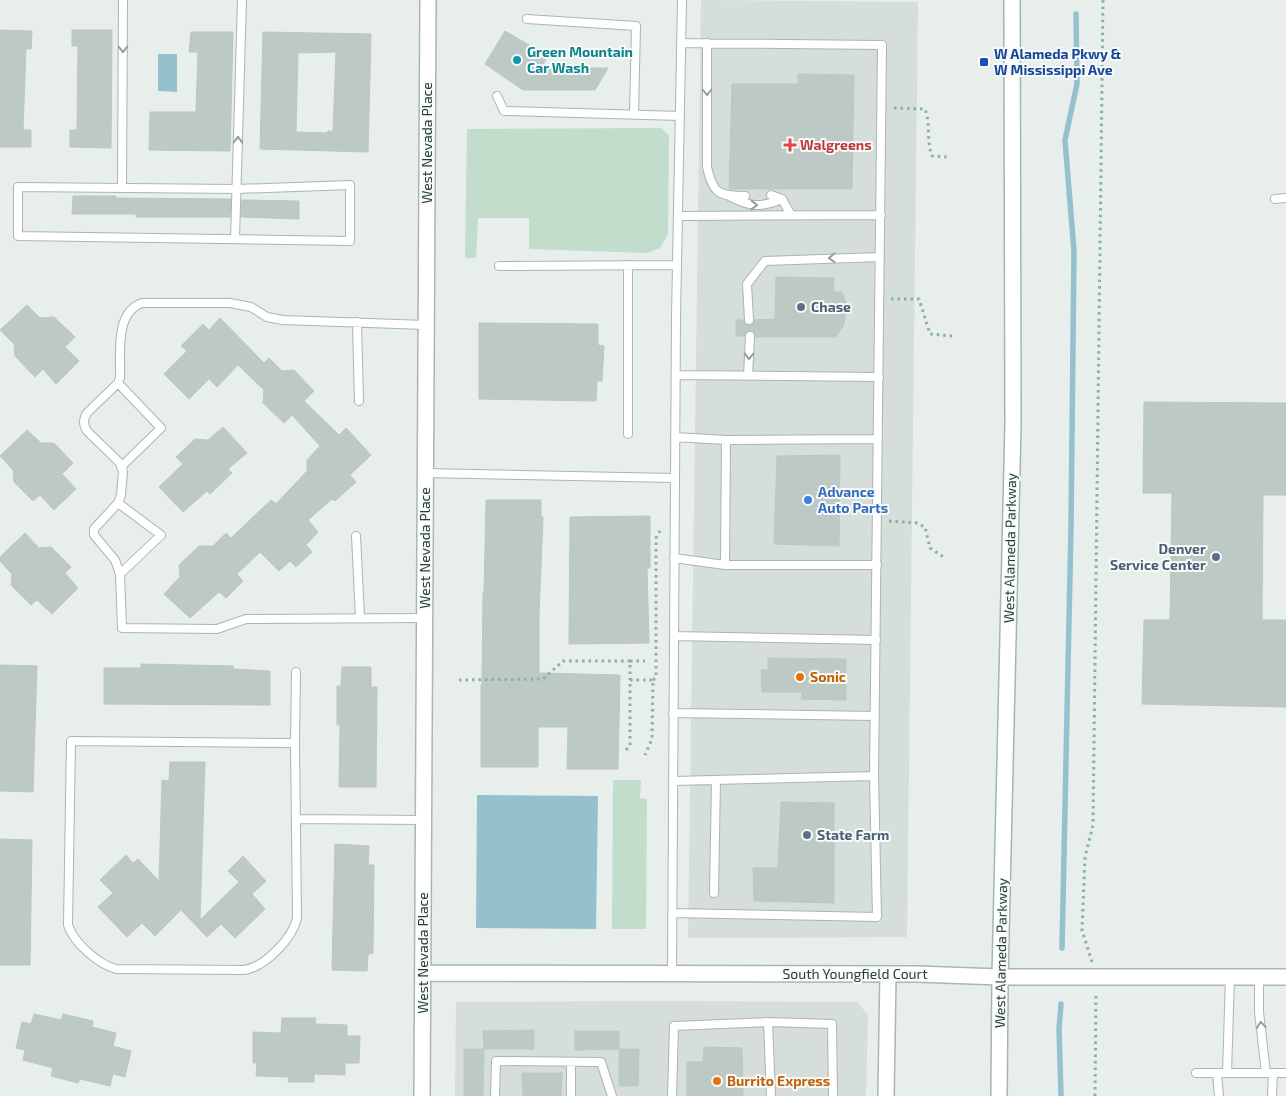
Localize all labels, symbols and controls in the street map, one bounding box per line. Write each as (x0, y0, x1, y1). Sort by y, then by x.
place label: Green Mountain Car Wash (527, 43, 633, 76)
one-way arrow (117, 45, 128, 53)
place label: W Alameda Pkwy & W Mississippi Ave (994, 45, 1122, 78)
marker: Green Mountain Car Wash (511, 54, 523, 66)
marker: W Alameda Pkwy & W Mississippi Ave (978, 56, 990, 68)
street label: West Nevada Place (418, 82, 435, 204)
one-way arrow (702, 88, 712, 96)
one-way arrow (233, 136, 243, 144)
place label: Walgreens (800, 136, 872, 153)
marker: Walgreens (784, 139, 796, 151)
one-way arrow (750, 199, 758, 210)
one-way arrow (827, 253, 835, 264)
place label: Chase (811, 298, 851, 315)
marker: Chase (795, 301, 807, 313)
one-way arrow (744, 353, 754, 361)
street label: West Alameda Parkway (1000, 472, 1019, 623)
place label: Advance Auto Parts (818, 483, 888, 516)
street label: West Nevada Place (416, 487, 433, 609)
marker: Advance Auto Parts (802, 494, 814, 506)
place label: Denver Service Center (1110, 540, 1206, 573)
marker: Denver Service Center (1210, 551, 1222, 563)
place label: Sonic (810, 668, 846, 685)
marker: Sonic (794, 671, 806, 683)
place label: State Farm (817, 826, 889, 843)
marker: State Farm (801, 829, 813, 841)
street label: West Alameda Parkway (991, 877, 1010, 1028)
street label: West Nevada Place (414, 892, 431, 1014)
street label: South Youngfield Court (782, 965, 928, 982)
one-way arrow (1256, 1021, 1267, 1029)
place label: Burrito Express (727, 1072, 830, 1089)
marker: Burrito Express (711, 1075, 723, 1087)

